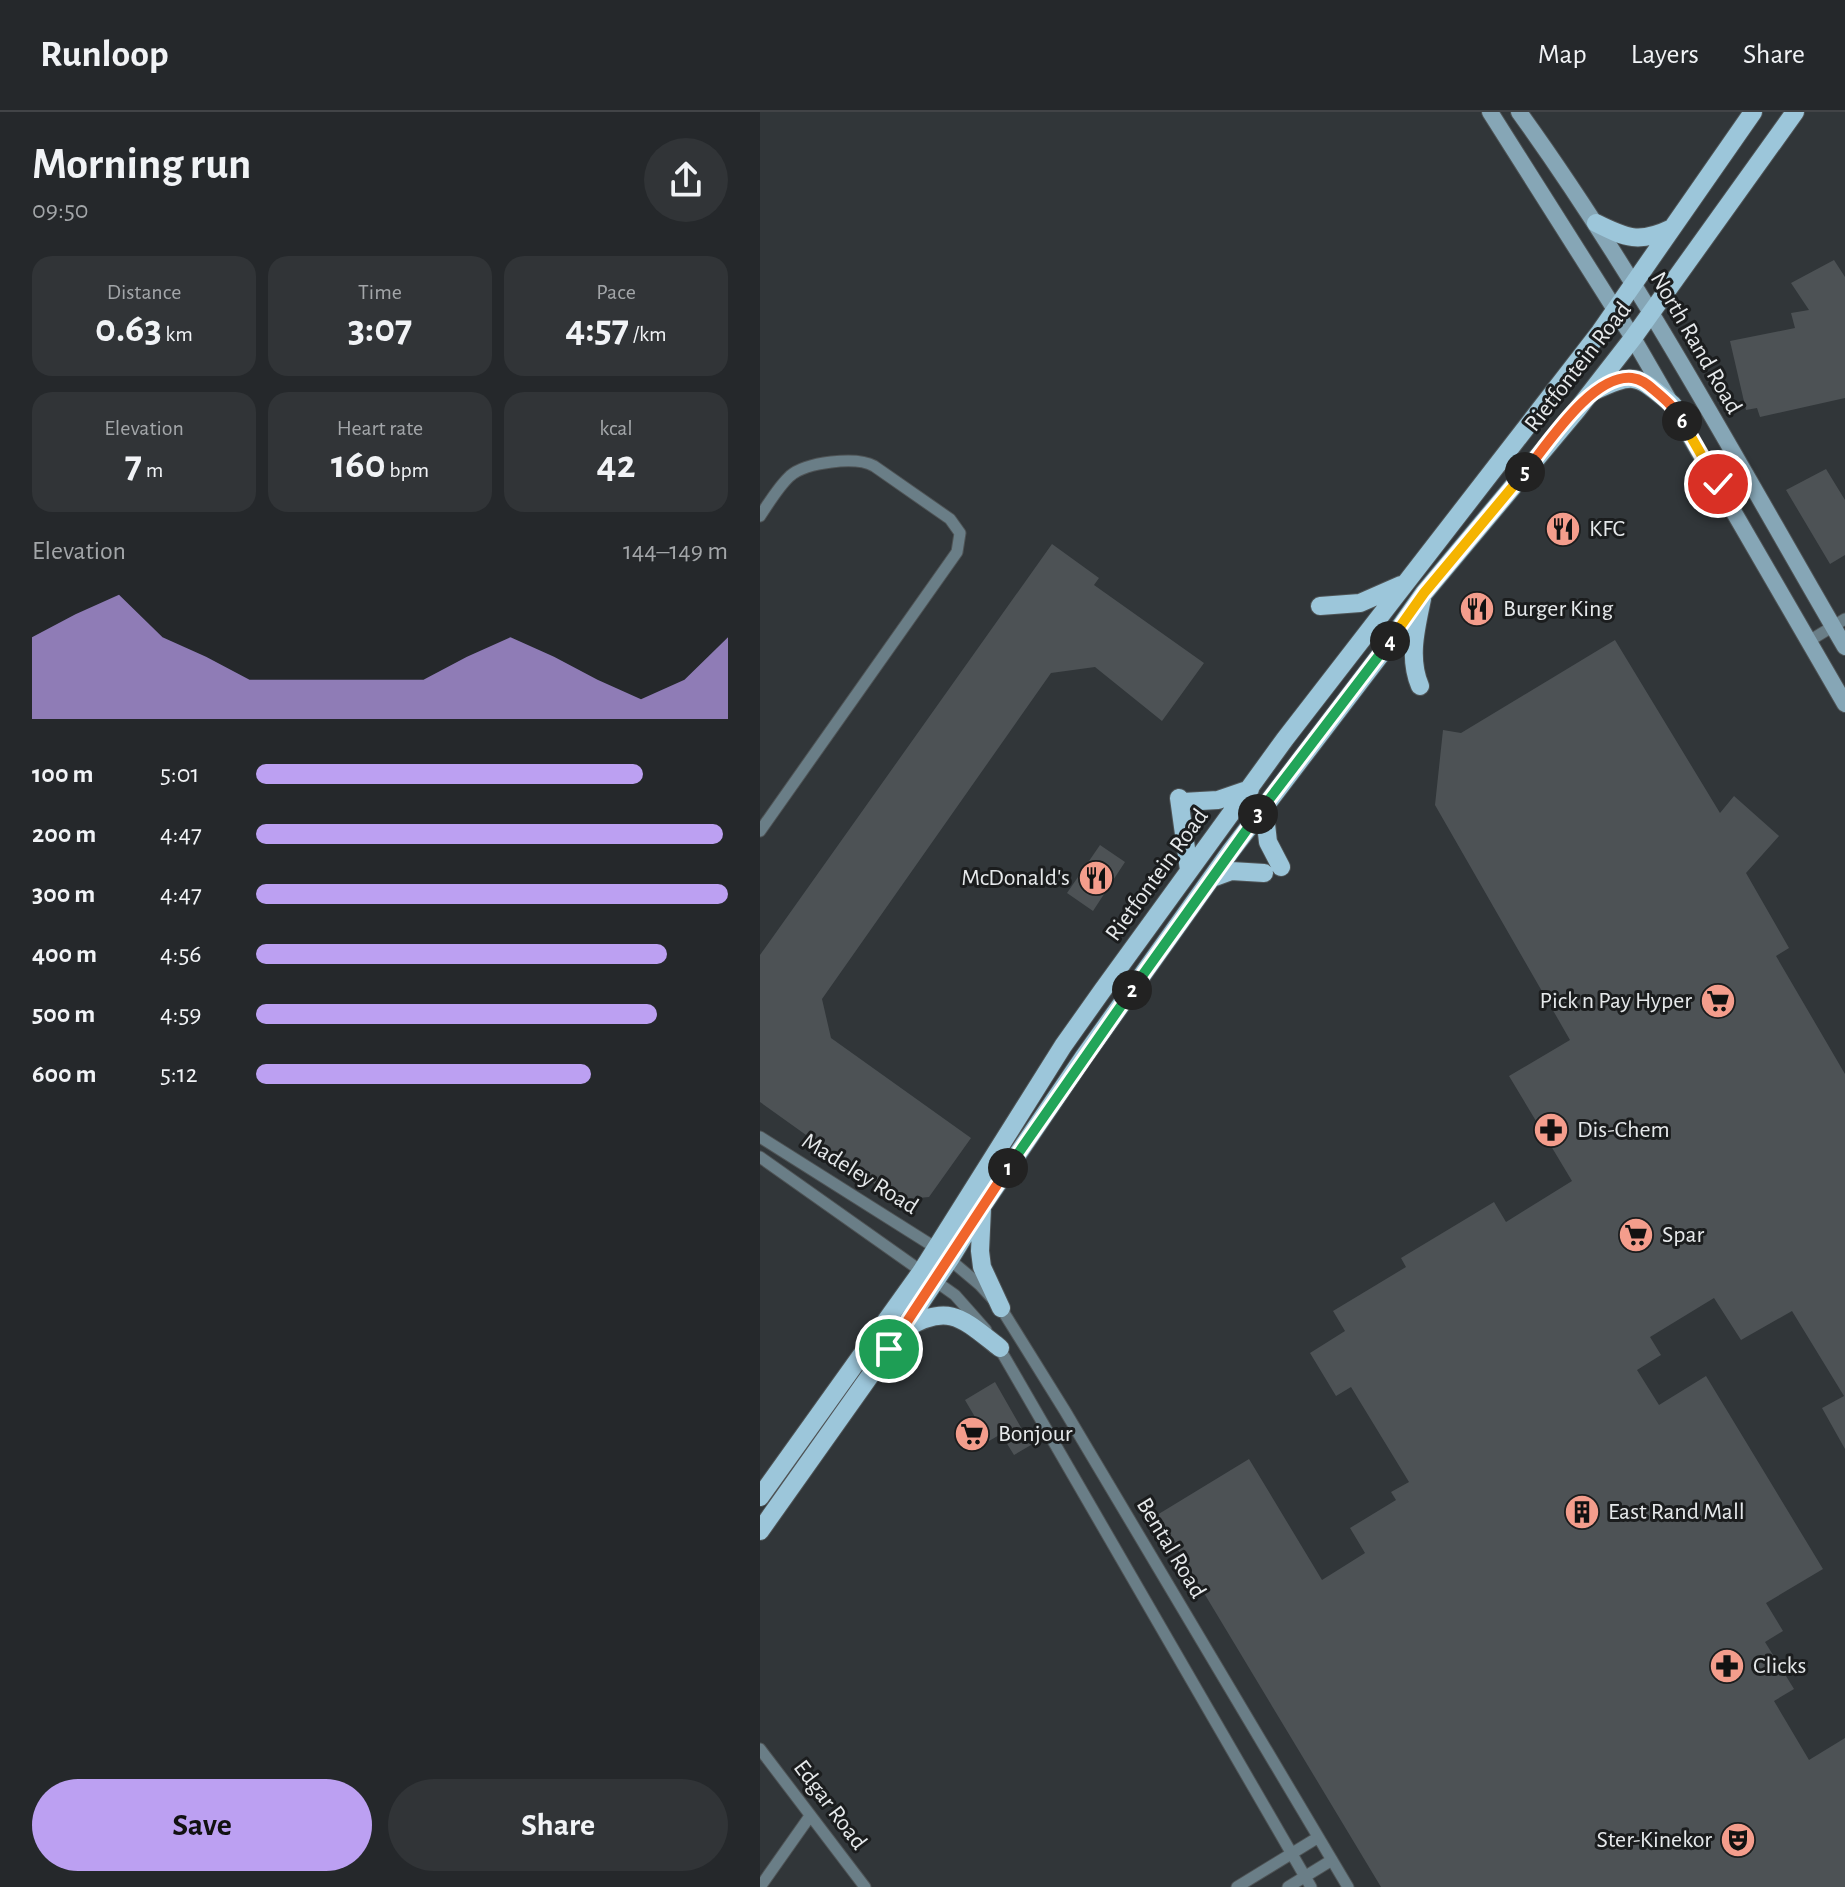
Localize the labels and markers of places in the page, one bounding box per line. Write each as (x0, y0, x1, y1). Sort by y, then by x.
pin: 6 (1662, 401, 1702, 441)
pin (1684, 450, 1752, 518)
pin: 5 (1505, 452, 1545, 492)
restaurant icon: KFC (1544, 510, 1582, 548)
place label: KFC (1589, 517, 1625, 541)
restaurant icon: Burger King (1458, 590, 1496, 628)
place label: Burger King (1503, 597, 1613, 621)
pin: 4 (1370, 621, 1410, 661)
pin: 3 (1238, 794, 1278, 834)
restaurant icon: McDonald's (1077, 859, 1115, 897)
place label: McDonald's (961, 866, 1070, 890)
pin: 2 (1112, 970, 1152, 1010)
supermarket icon: Pick n Pay Hyper (1699, 982, 1737, 1020)
place label: Pick n Pay Hyper (1539, 989, 1692, 1013)
pharmacy icon: Dis-Chem (1532, 1111, 1570, 1149)
place label: Dis-Chem (1577, 1118, 1670, 1142)
pin: 1 (988, 1148, 1028, 1188)
supermarket icon: Spar (1617, 1216, 1655, 1254)
place label: Spar (1662, 1223, 1704, 1247)
pin (855, 1315, 923, 1383)
supermarket icon: Bonjour (953, 1415, 991, 1453)
place label: Bonjour (998, 1422, 1073, 1446)
building icon: East Rand Mall (1563, 1493, 1601, 1531)
place label: East Rand Mall (1608, 1500, 1745, 1524)
pharmacy icon: Clicks (1708, 1647, 1746, 1685)
place label: Clicks (1753, 1654, 1806, 1678)
theatre icon: Ster-Kinekor (1719, 1821, 1757, 1859)
place label: Ster-Kinekor (1596, 1828, 1712, 1852)

